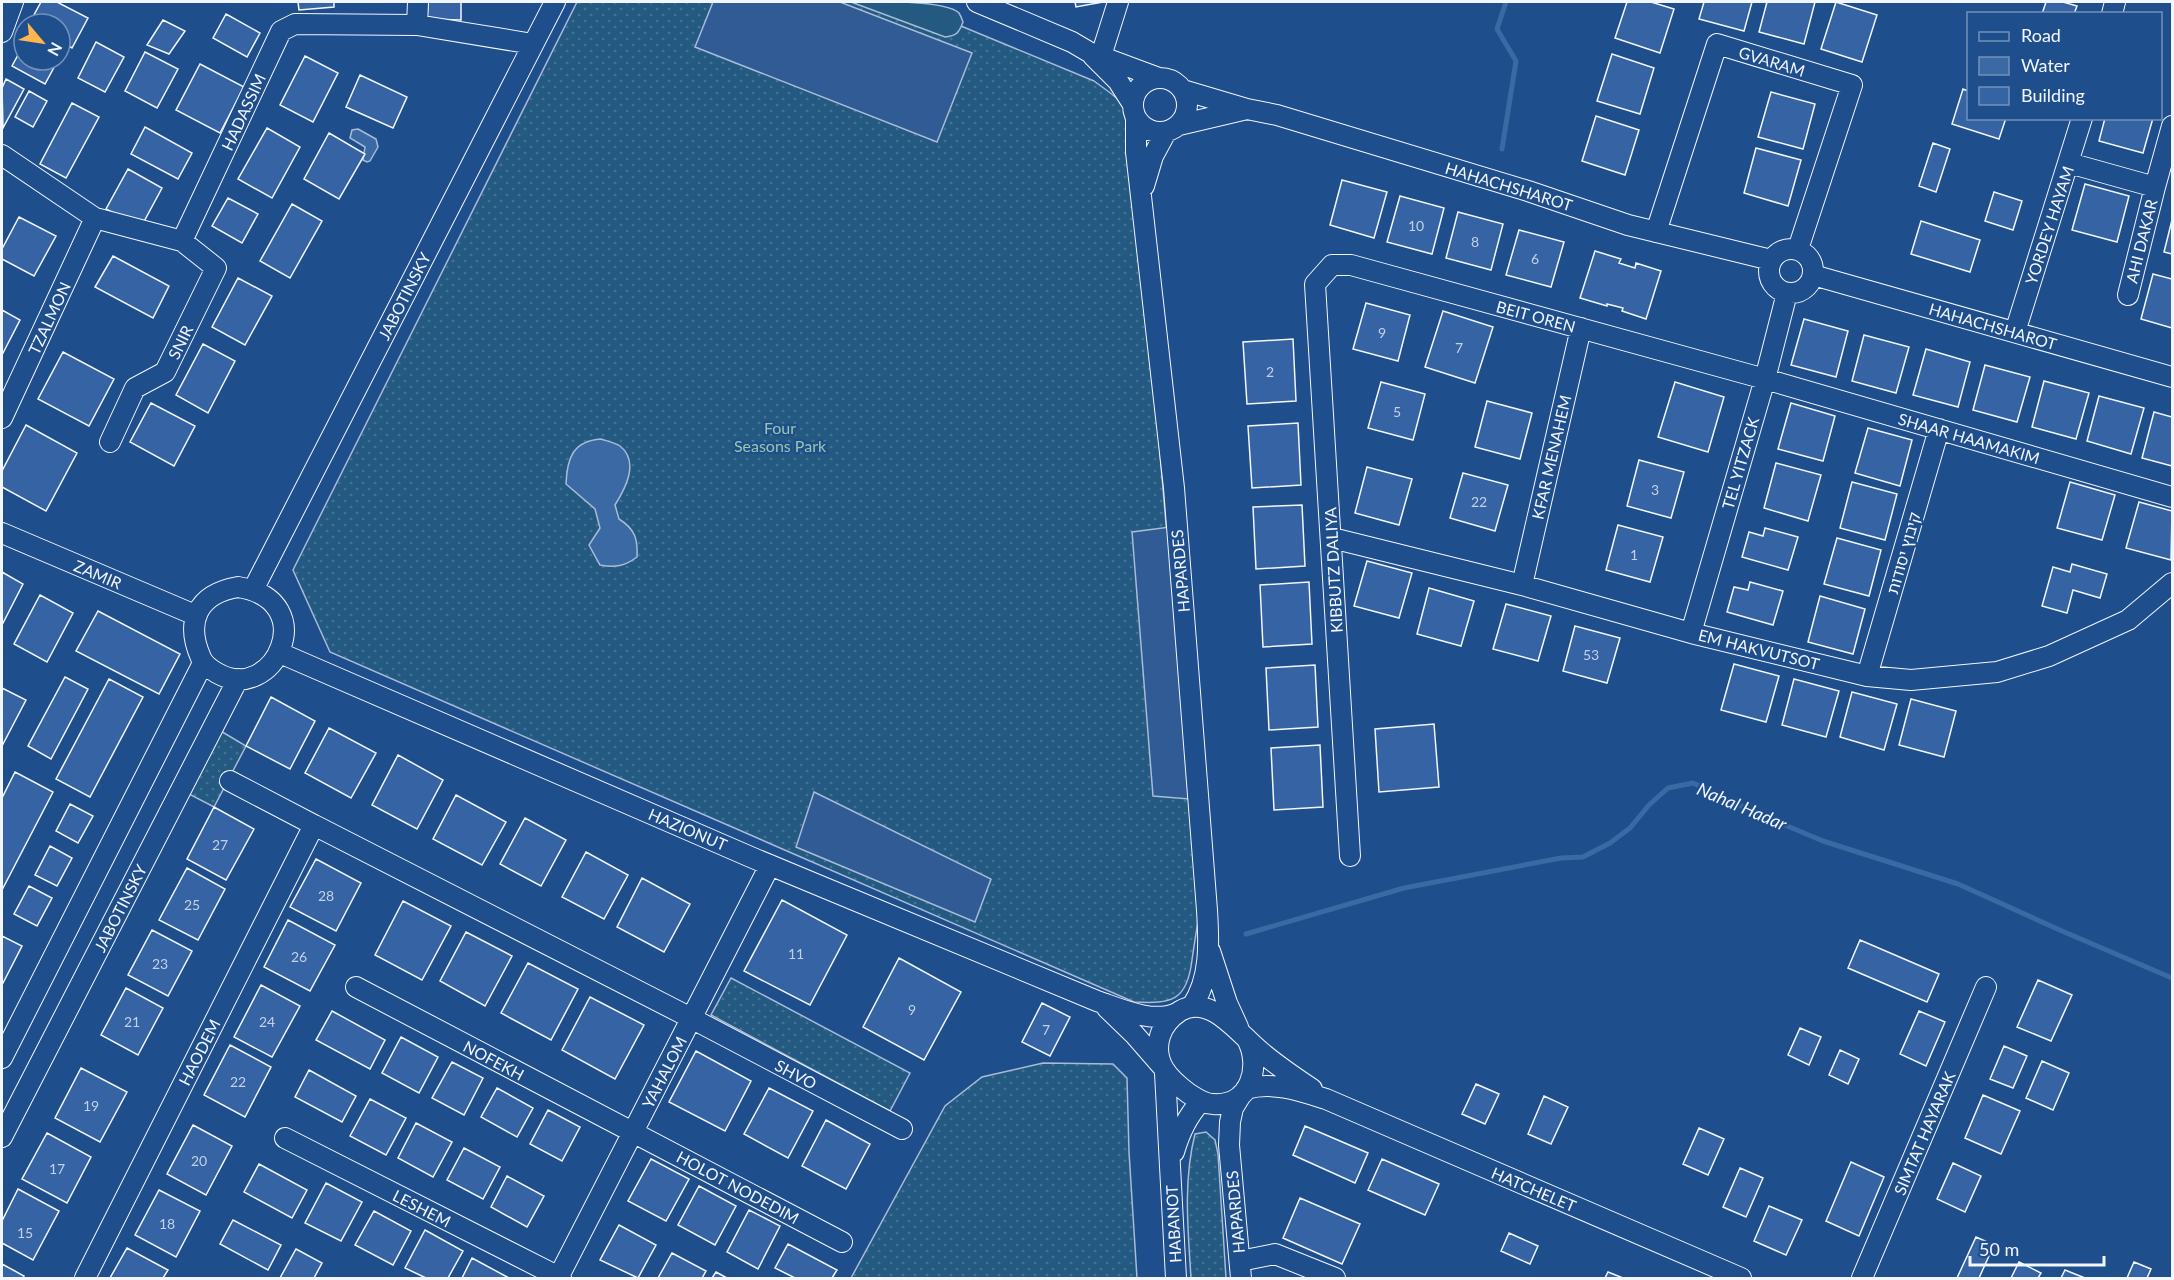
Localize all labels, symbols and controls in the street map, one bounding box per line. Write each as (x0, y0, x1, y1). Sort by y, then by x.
north arrow (12, 12, 72, 72)
legend (1967, 12, 2162, 120)
text: Road (2021, 24, 2061, 46)
text: N (44, 40, 67, 60)
street label: GVARAM (1737, 42, 1807, 80)
text: Water (2021, 54, 2070, 76)
street label: HADASSIM (217, 71, 269, 153)
text: Building (2021, 84, 2085, 106)
street label: HAHACHSHAROT (1443, 158, 1575, 215)
street label: YORDEY HAYAM (2021, 163, 2077, 287)
street label: AHI DAKAR (2121, 197, 2161, 285)
house number: 10 (1408, 217, 1424, 234)
house number: 8 (1471, 233, 1479, 250)
street label: JABOTINSKY (374, 249, 434, 343)
house number: 6 (1531, 250, 1539, 267)
street label: TZALMON (24, 279, 74, 357)
street label: BEIT OREN (1494, 296, 1578, 336)
street label: HAHACHSHAROT (1927, 299, 2060, 353)
street label: SNIR (164, 322, 196, 362)
house number: 9 (1378, 324, 1386, 341)
house number: 7 (1455, 339, 1463, 356)
house number: 2 (1266, 363, 1274, 380)
street label: KFAR MENAHEM (1527, 393, 1575, 521)
house number: 5 (1393, 403, 1401, 420)
street label: SHAAR HAAMAKIM (1896, 409, 2042, 467)
street label: TEL YITZACK (1718, 414, 1762, 511)
park label: Four Seasons Park (734, 418, 827, 455)
house number: 3 (1651, 481, 1659, 498)
house number: 22 (1471, 493, 1487, 510)
street label: KIBBUTZ DALIYA (1320, 507, 1346, 633)
street label: קיבוץ יסודות (1882, 510, 1924, 596)
street label: HAPARDES (1167, 529, 1193, 613)
house number: 1 (1630, 546, 1638, 563)
street label: ZAMIR (71, 556, 125, 592)
street label: EM HAKVUTSOT (1696, 625, 1822, 673)
house number: 53 (1583, 646, 1599, 663)
water label: Nahal Hadar (1694, 777, 1791, 835)
street label: HAZIONUT (646, 804, 731, 854)
house number: 27 (212, 836, 228, 853)
street label: JABOTINSKY (90, 861, 150, 955)
house number: 28 (318, 887, 334, 904)
house number: 25 (184, 896, 200, 913)
house number: 11 (788, 945, 804, 962)
house number: 26 (291, 948, 307, 965)
house number: 23 (152, 955, 168, 972)
house number: 9 (908, 1001, 916, 1018)
house number: 21 (124, 1013, 140, 1030)
house number: 24 (259, 1013, 275, 1030)
street label: HAODEM (174, 1016, 224, 1088)
house number: 7 (1042, 1021, 1050, 1038)
street label: YAHALOM (638, 1033, 690, 1111)
street label: NOFEKH (460, 1036, 528, 1084)
street label: SHVO (772, 1055, 820, 1093)
street label: SIMTAT HAYARAK (1889, 1068, 1959, 1198)
house number: 22 (230, 1073, 246, 1090)
house number: 19 (83, 1097, 99, 1114)
street label: HOLOT NODEDIM (673, 1147, 803, 1227)
house number: 20 (191, 1152, 207, 1169)
house number: 17 (49, 1160, 65, 1177)
street label: HATCHELET (1489, 1163, 1580, 1216)
street label: HAPARDES (1222, 1170, 1248, 1254)
street label: HABANOT (1161, 1184, 1185, 1263)
street label: LESHEM (390, 1185, 454, 1231)
house number: 18 (159, 1215, 175, 1232)
house number: 15 (17, 1224, 33, 1241)
scale bar (1970, 1229, 2104, 1267)
text: 50 m (1979, 1238, 2019, 1260)

